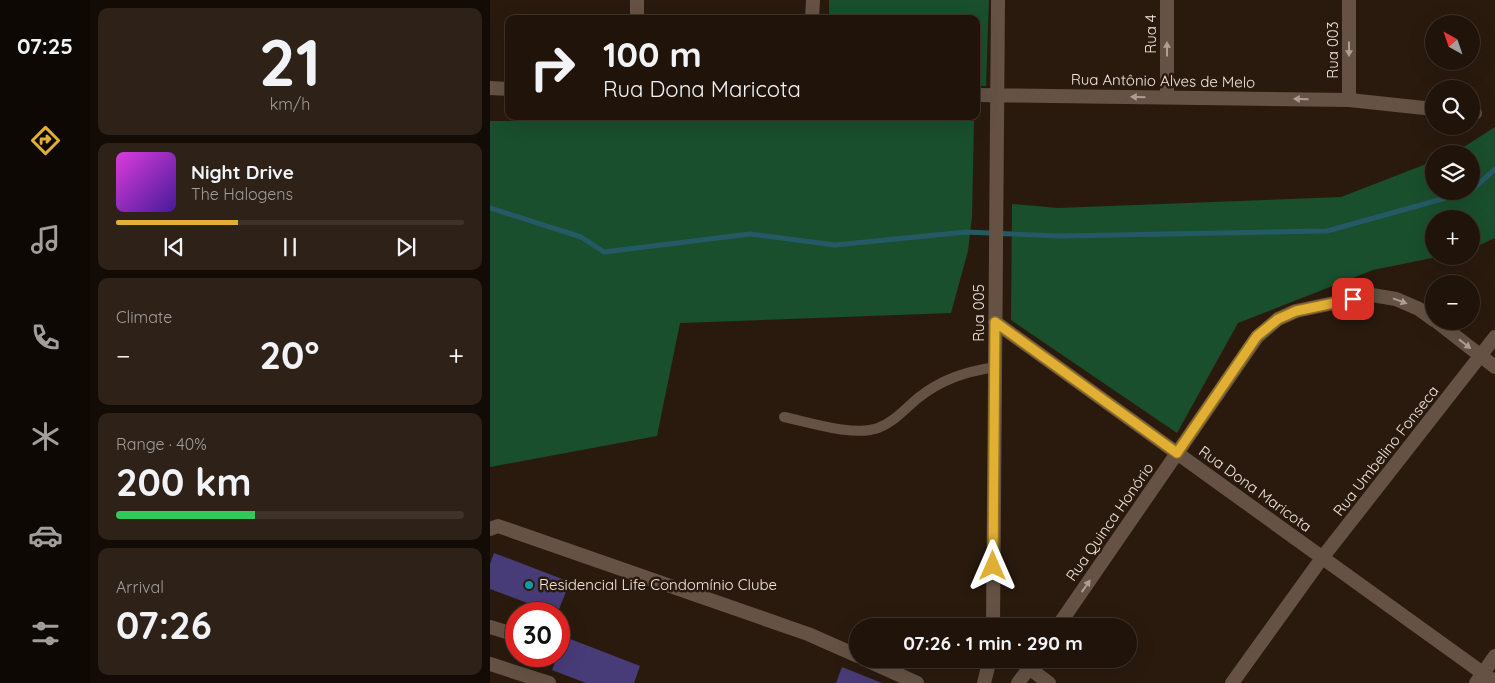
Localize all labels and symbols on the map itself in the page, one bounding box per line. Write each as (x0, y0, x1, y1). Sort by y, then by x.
street label: Rua 4 (1141, 14, 1160, 54)
north arrow (1425, 15, 1480, 70)
street label: Rua 003 (1323, 21, 1342, 79)
one-way arrow (1163, 40, 1171, 56)
one-way arrow (1345, 41, 1353, 57)
street label: Rua Antônio Alves de Melo (1071, 69, 1255, 92)
one-way arrow (1130, 93, 1146, 101)
one-way arrow (1292, 95, 1308, 103)
pin (1332, 278, 1374, 320)
street label: Rua 005 (969, 284, 988, 342)
one-way arrow (1393, 298, 1408, 305)
one-way arrow (1458, 339, 1472, 349)
street label: Rua Umbelino Fonseca (1329, 382, 1442, 520)
street label: Rua Dona Maricota (1195, 441, 1315, 536)
street label: Rua Quinca Honório (1062, 459, 1158, 585)
position arrow (966, 539, 1018, 591)
place label: Residencial Life Condomínio Clube (539, 575, 777, 594)
marker: Residencial Life Condomínio Clube (523, 579, 535, 591)
one-way arrow (1081, 579, 1091, 593)
speed limit sign: 30 (505, 602, 570, 667)

